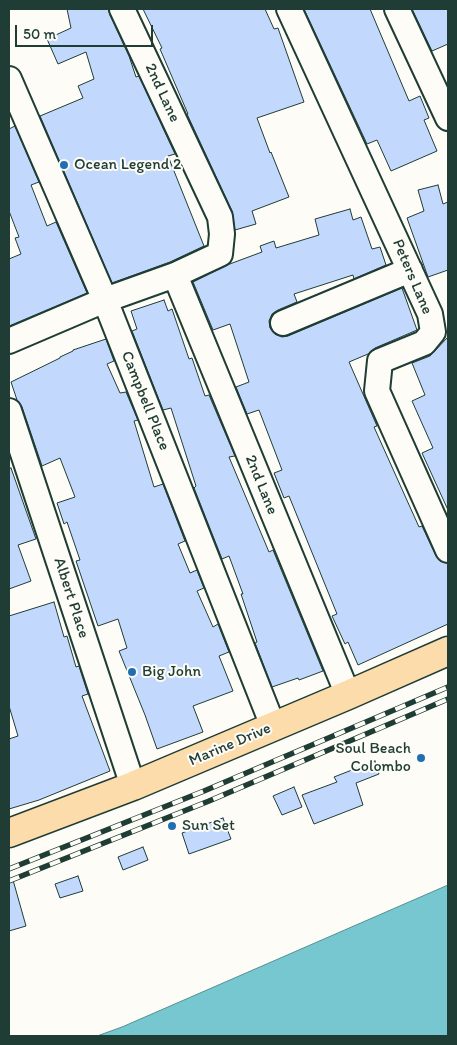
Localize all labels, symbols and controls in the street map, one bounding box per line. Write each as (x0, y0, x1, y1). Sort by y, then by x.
scale bar (18, 15, 155, 47)
text: 50 m (23, 25, 56, 43)
street label: 2nd Lane (140, 61, 184, 125)
place label: Ocean Legend 2 (74, 155, 181, 175)
marker: Ocean Legend 2 (58, 159, 70, 171)
street label: Peters Lane (388, 237, 436, 317)
street label: Campbell Place (116, 349, 174, 453)
street label: 2nd Lane (240, 452, 282, 518)
street label: Albert Place (49, 555, 93, 641)
place label: Big John (142, 662, 201, 682)
marker: Big John (126, 666, 138, 678)
street label: Marine Drive (186, 719, 274, 771)
place label: Soul Beach Colombo (335, 739, 411, 777)
marker: Soul Beach Colombo (415, 752, 427, 764)
place label: Sun Set (182, 816, 235, 836)
marker: Sun Set (166, 820, 178, 832)

